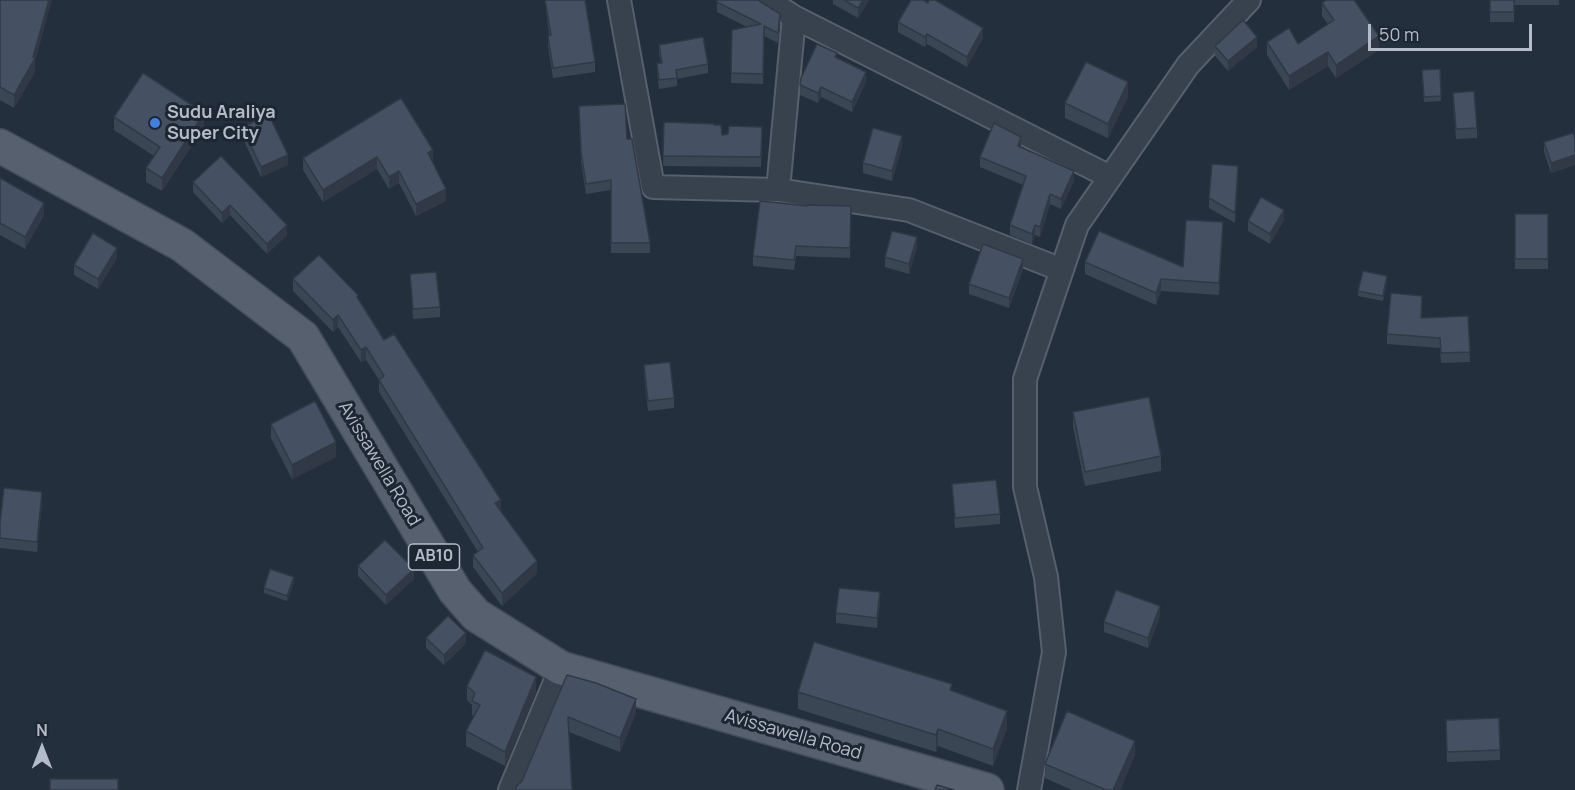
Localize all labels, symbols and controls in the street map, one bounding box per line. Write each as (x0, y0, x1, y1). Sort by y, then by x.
scale bar (1371, 12, 1534, 50)
text: 50 m (1379, 22, 1419, 46)
place label: Sudu Araliya Super City (167, 102, 276, 144)
marker: Sudu Araliya Super City (148, 116, 162, 130)
street label: Avissawella Road (333, 398, 425, 530)
road number: AB10 (408, 544, 460, 570)
street label: Avissawella Road (722, 705, 864, 765)
north arrow (12, 718, 72, 778)
text: N (36, 719, 48, 741)

